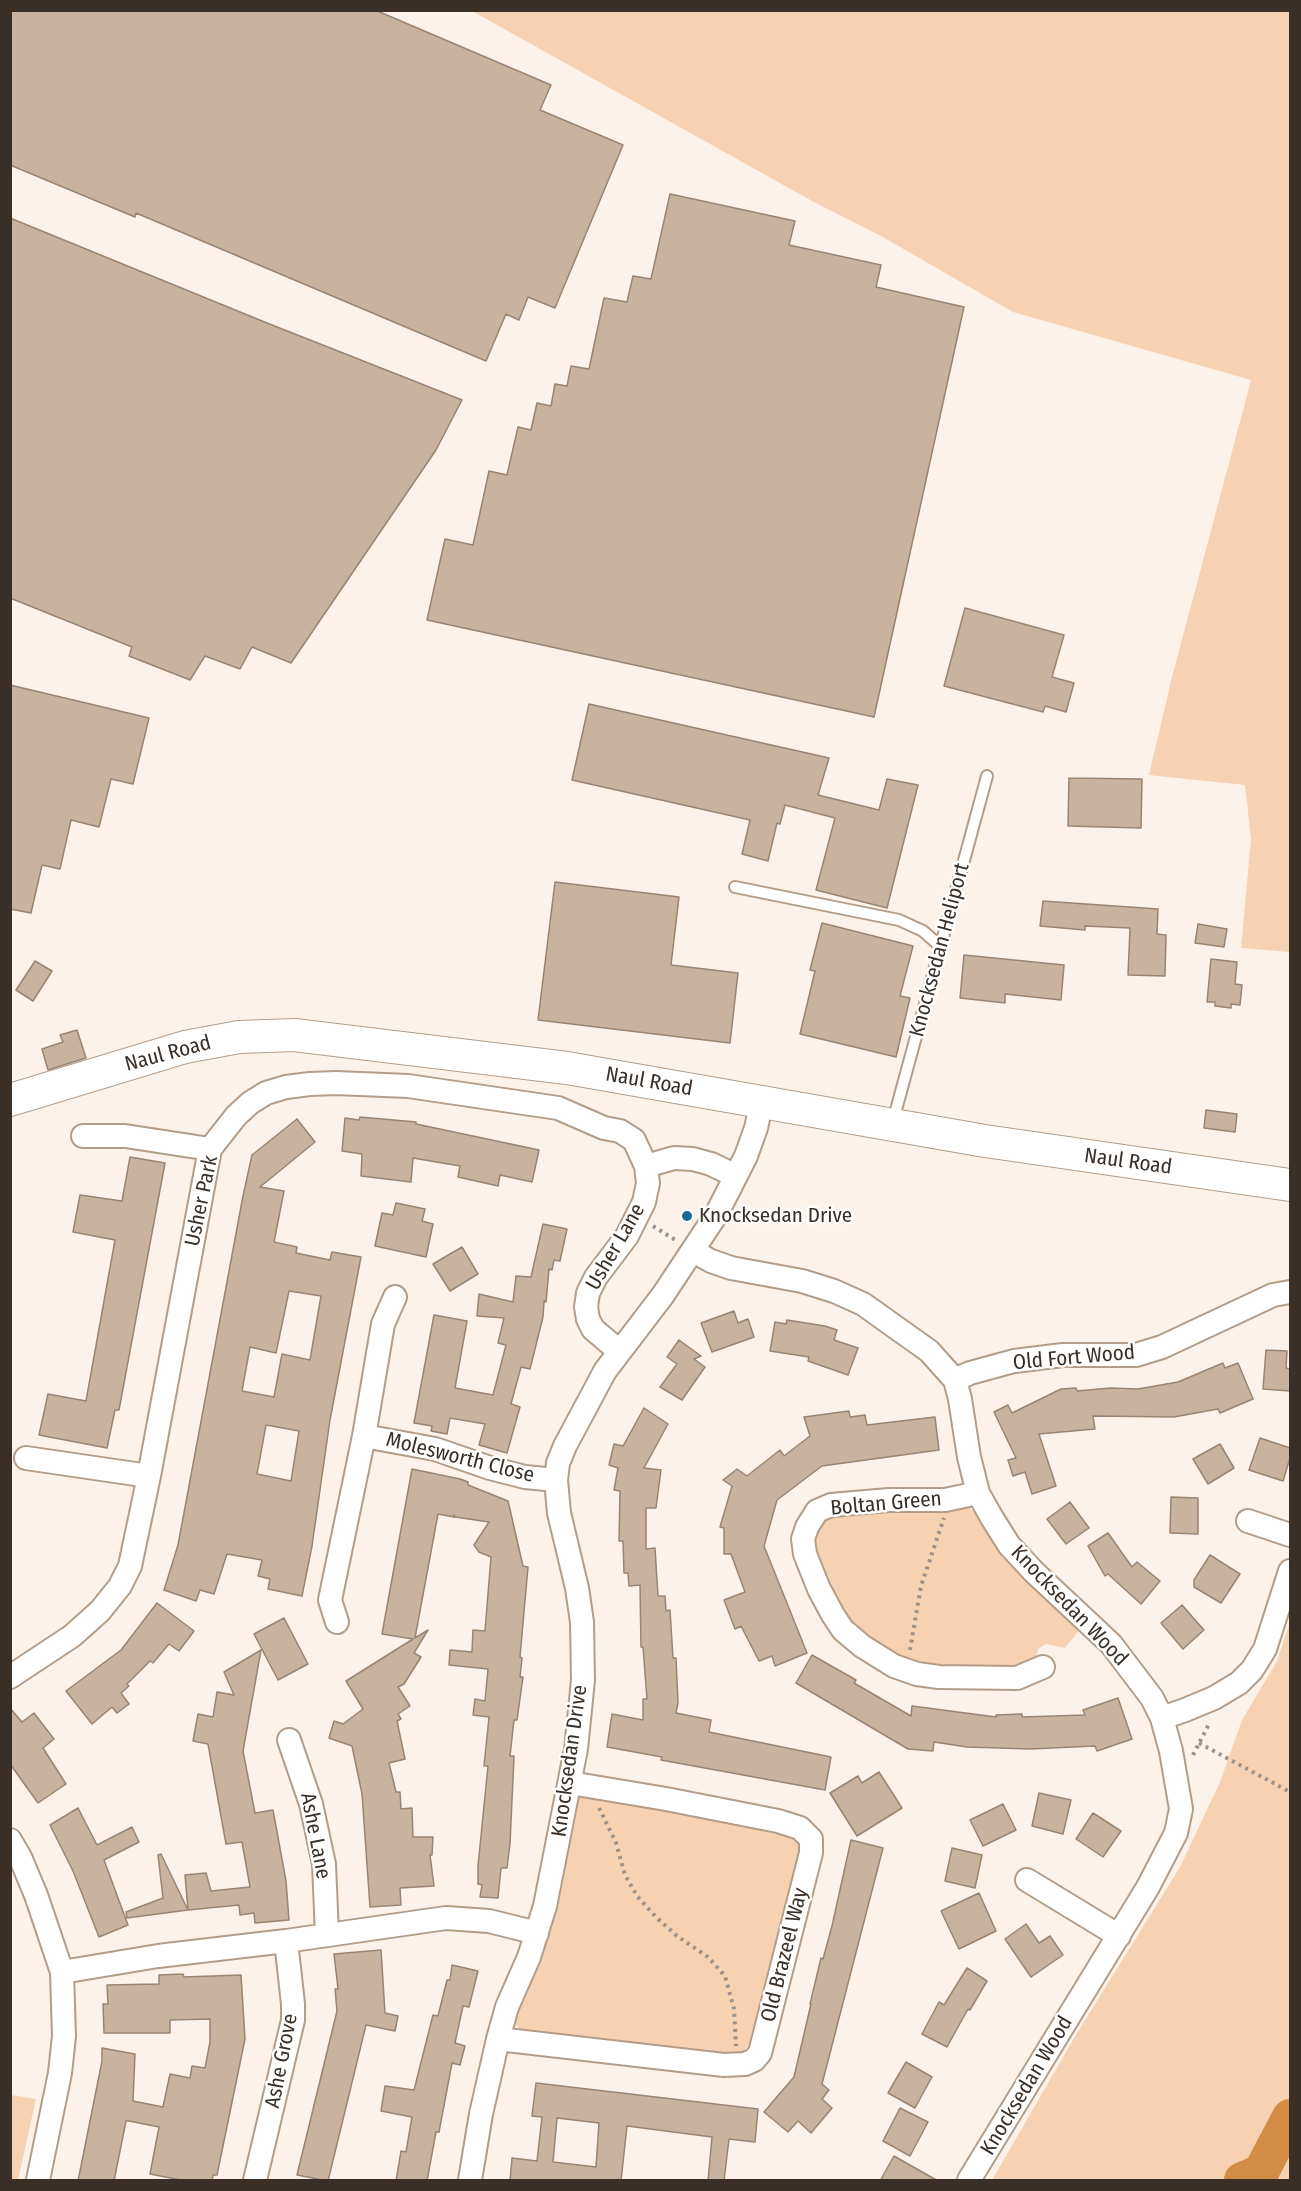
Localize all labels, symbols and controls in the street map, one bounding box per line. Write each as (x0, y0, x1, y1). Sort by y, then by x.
street label: Knocksedan Heliport (905, 860, 975, 1040)
street label: Naul Road (122, 1030, 214, 1078)
street label: Naul Road (603, 1062, 695, 1102)
street label: Naul Road (1083, 1143, 1173, 1181)
street label: Usher Park (180, 1153, 224, 1249)
street label: Usher Lane (581, 1199, 651, 1295)
place label: Knocksedan Drive (699, 1203, 852, 1229)
marker: Knocksedan Drive (680, 1209, 694, 1223)
street label: Old Fort Wood (1012, 1340, 1136, 1376)
street label: Molesworth Close (383, 1427, 537, 1489)
street label: Boltan Green (829, 1487, 943, 1521)
street label: Knocksedan Wood (1005, 1541, 1133, 1671)
street label: Knocksedan Drive (547, 1683, 593, 1839)
street label: Ashe Lane (294, 1791, 336, 1881)
street label: Old Brazeel Way (756, 1885, 814, 2025)
street label: Ashe Grove (260, 2012, 304, 2110)
street label: Knocksedan Wood (976, 2012, 1078, 2160)

